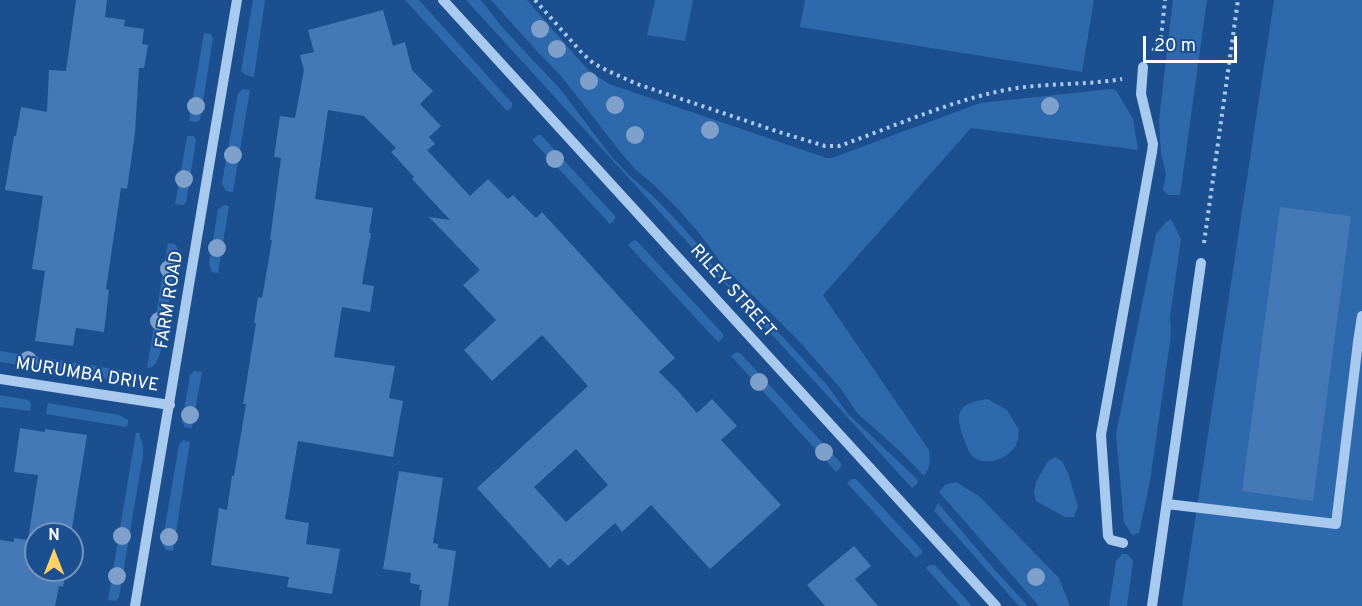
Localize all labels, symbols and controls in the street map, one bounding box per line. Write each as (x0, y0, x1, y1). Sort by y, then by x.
scale bar (1146, 24, 1240, 62)
text: 20 m (1154, 35, 1196, 58)
street label: RILEY STREET (684, 241, 780, 343)
street label: FARM ROAD (153, 250, 189, 350)
street label: MURUMBA DRIVE (14, 354, 160, 398)
north arrow (24, 522, 84, 582)
text: N (48, 526, 60, 546)

